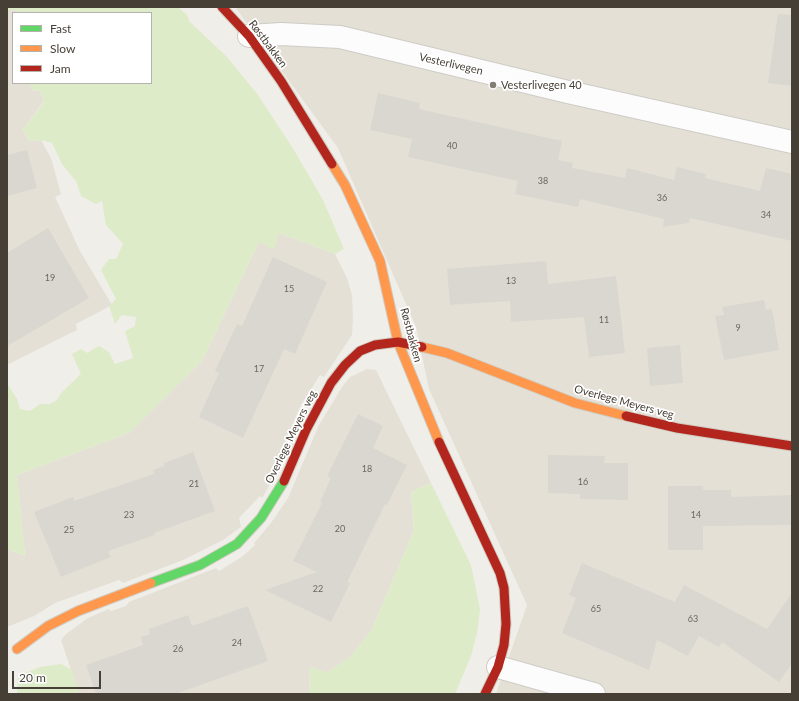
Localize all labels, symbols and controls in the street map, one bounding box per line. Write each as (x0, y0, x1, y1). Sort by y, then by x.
legend (12, 12, 152, 84)
street label: Røstbakken (246, 18, 290, 70)
text: Fast (50, 21, 71, 36)
text: Slow (50, 41, 75, 56)
street label: Vesterlivegen (418, 50, 484, 78)
text: Jam (50, 61, 71, 76)
place label: Vesterlivegen 40 (501, 78, 582, 92)
marker: Vesterlivegen 40 (488, 80, 498, 90)
house number: 40 (447, 141, 457, 151)
house number: 38 (538, 176, 548, 186)
house number: 36 (657, 193, 667, 203)
house number: 34 (761, 210, 771, 220)
house number: 19 (45, 273, 55, 283)
house number: 13 (506, 276, 516, 286)
house number: 15 (284, 284, 294, 294)
street label: Røstbakken (397, 306, 425, 364)
house number: 11 (599, 315, 609, 325)
house number: 9 (735, 323, 741, 333)
house number: 17 (254, 364, 264, 374)
street label: Overlege Meyers veg (573, 382, 675, 422)
street label: Overlege Meyers veg (263, 388, 319, 486)
house number: 18 (362, 464, 372, 474)
house number: 16 (578, 477, 588, 487)
house number: 21 (189, 479, 199, 489)
house number: 23 (124, 510, 134, 520)
house number: 14 (691, 510, 701, 520)
house number: 20 (335, 524, 345, 534)
house number: 25 (64, 525, 74, 535)
house number: 22 (313, 584, 323, 594)
house number: 65 (591, 604, 601, 614)
house number: 63 (688, 614, 698, 624)
house number: 24 (232, 638, 242, 648)
house number: 26 (173, 644, 183, 654)
scale bar (14, 663, 103, 689)
text: 20 m (19, 670, 46, 685)

